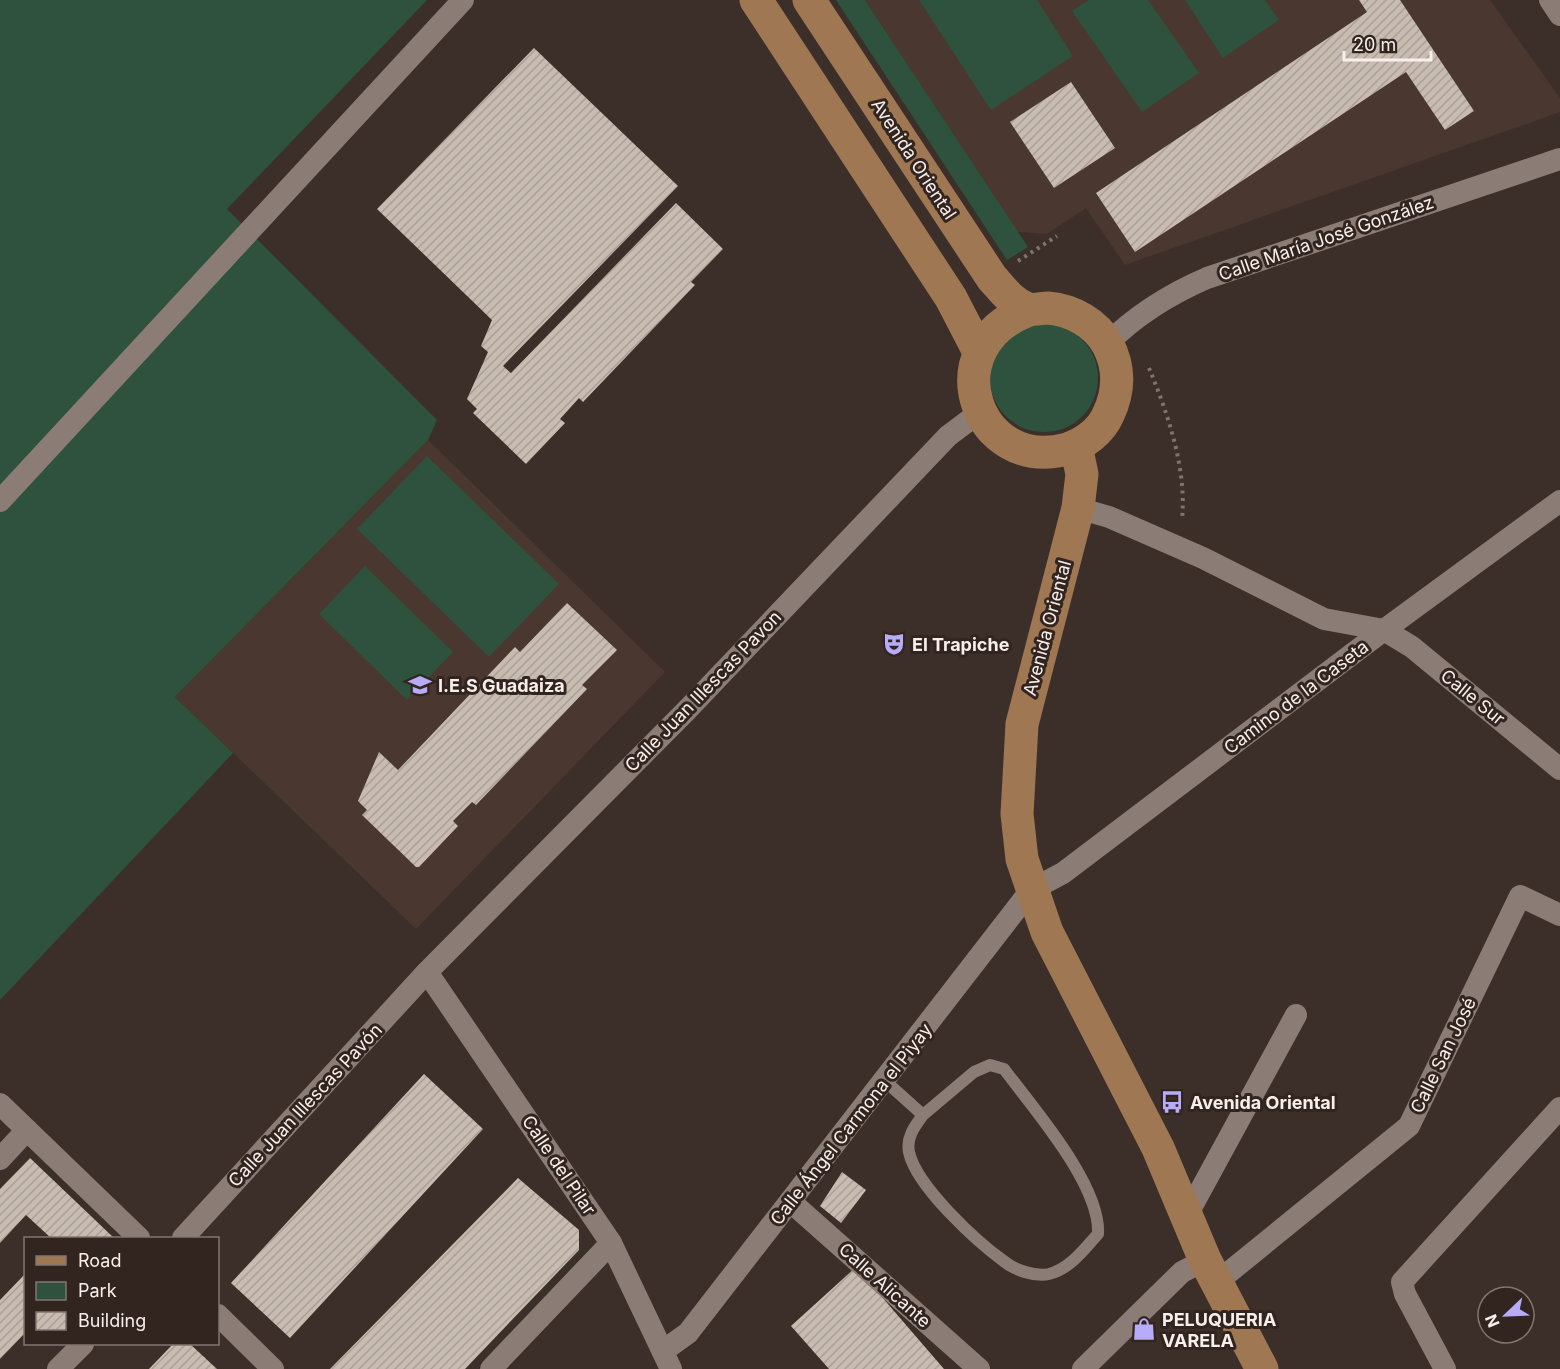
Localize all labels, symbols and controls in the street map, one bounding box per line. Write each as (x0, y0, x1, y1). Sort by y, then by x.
scale bar (1344, 24, 1431, 62)
text: 20 m (1353, 34, 1396, 55)
street label: Avenida Oriental (867, 95, 961, 223)
street label: Calle María José González (1216, 191, 1436, 285)
street label: Avenida Oriental (1019, 558, 1075, 698)
street label: Calle Juan Illescas Pavon (621, 606, 785, 776)
theatre icon: El Trapiche (881, 631, 907, 657)
place label: El Trapiche (912, 634, 1010, 655)
street label: Camino de la Caseta (1220, 636, 1372, 758)
street label: Calle Sur (1437, 665, 1510, 729)
school or university icon: I.E.S Guadaiza (407, 672, 433, 698)
place label: I.E.S Guadaiza (438, 675, 565, 696)
street label: Calle San José (1406, 994, 1480, 1116)
street label: Calle Ángel Carmona el Piyay (765, 1018, 936, 1229)
street label: Calle Juan Illescas Pavón (224, 1019, 386, 1191)
bus stop icon: Avenida Oriental (1159, 1089, 1185, 1115)
place label: Avenida Oriental (1190, 1092, 1336, 1113)
street label: Calle del Pilar (518, 1111, 600, 1219)
legend (24, 1237, 219, 1345)
street label: Calle Alicante (835, 1238, 935, 1332)
text: Road (78, 1250, 121, 1271)
text: Park (78, 1280, 117, 1301)
north arrow (1476, 1285, 1536, 1345)
place label: PELUQUERIA VARELA (1162, 1309, 1276, 1351)
text: Building (78, 1310, 146, 1331)
text: N (1481, 1311, 1504, 1330)
shop icon: PELUQUERIA VARELA (1131, 1316, 1157, 1342)

